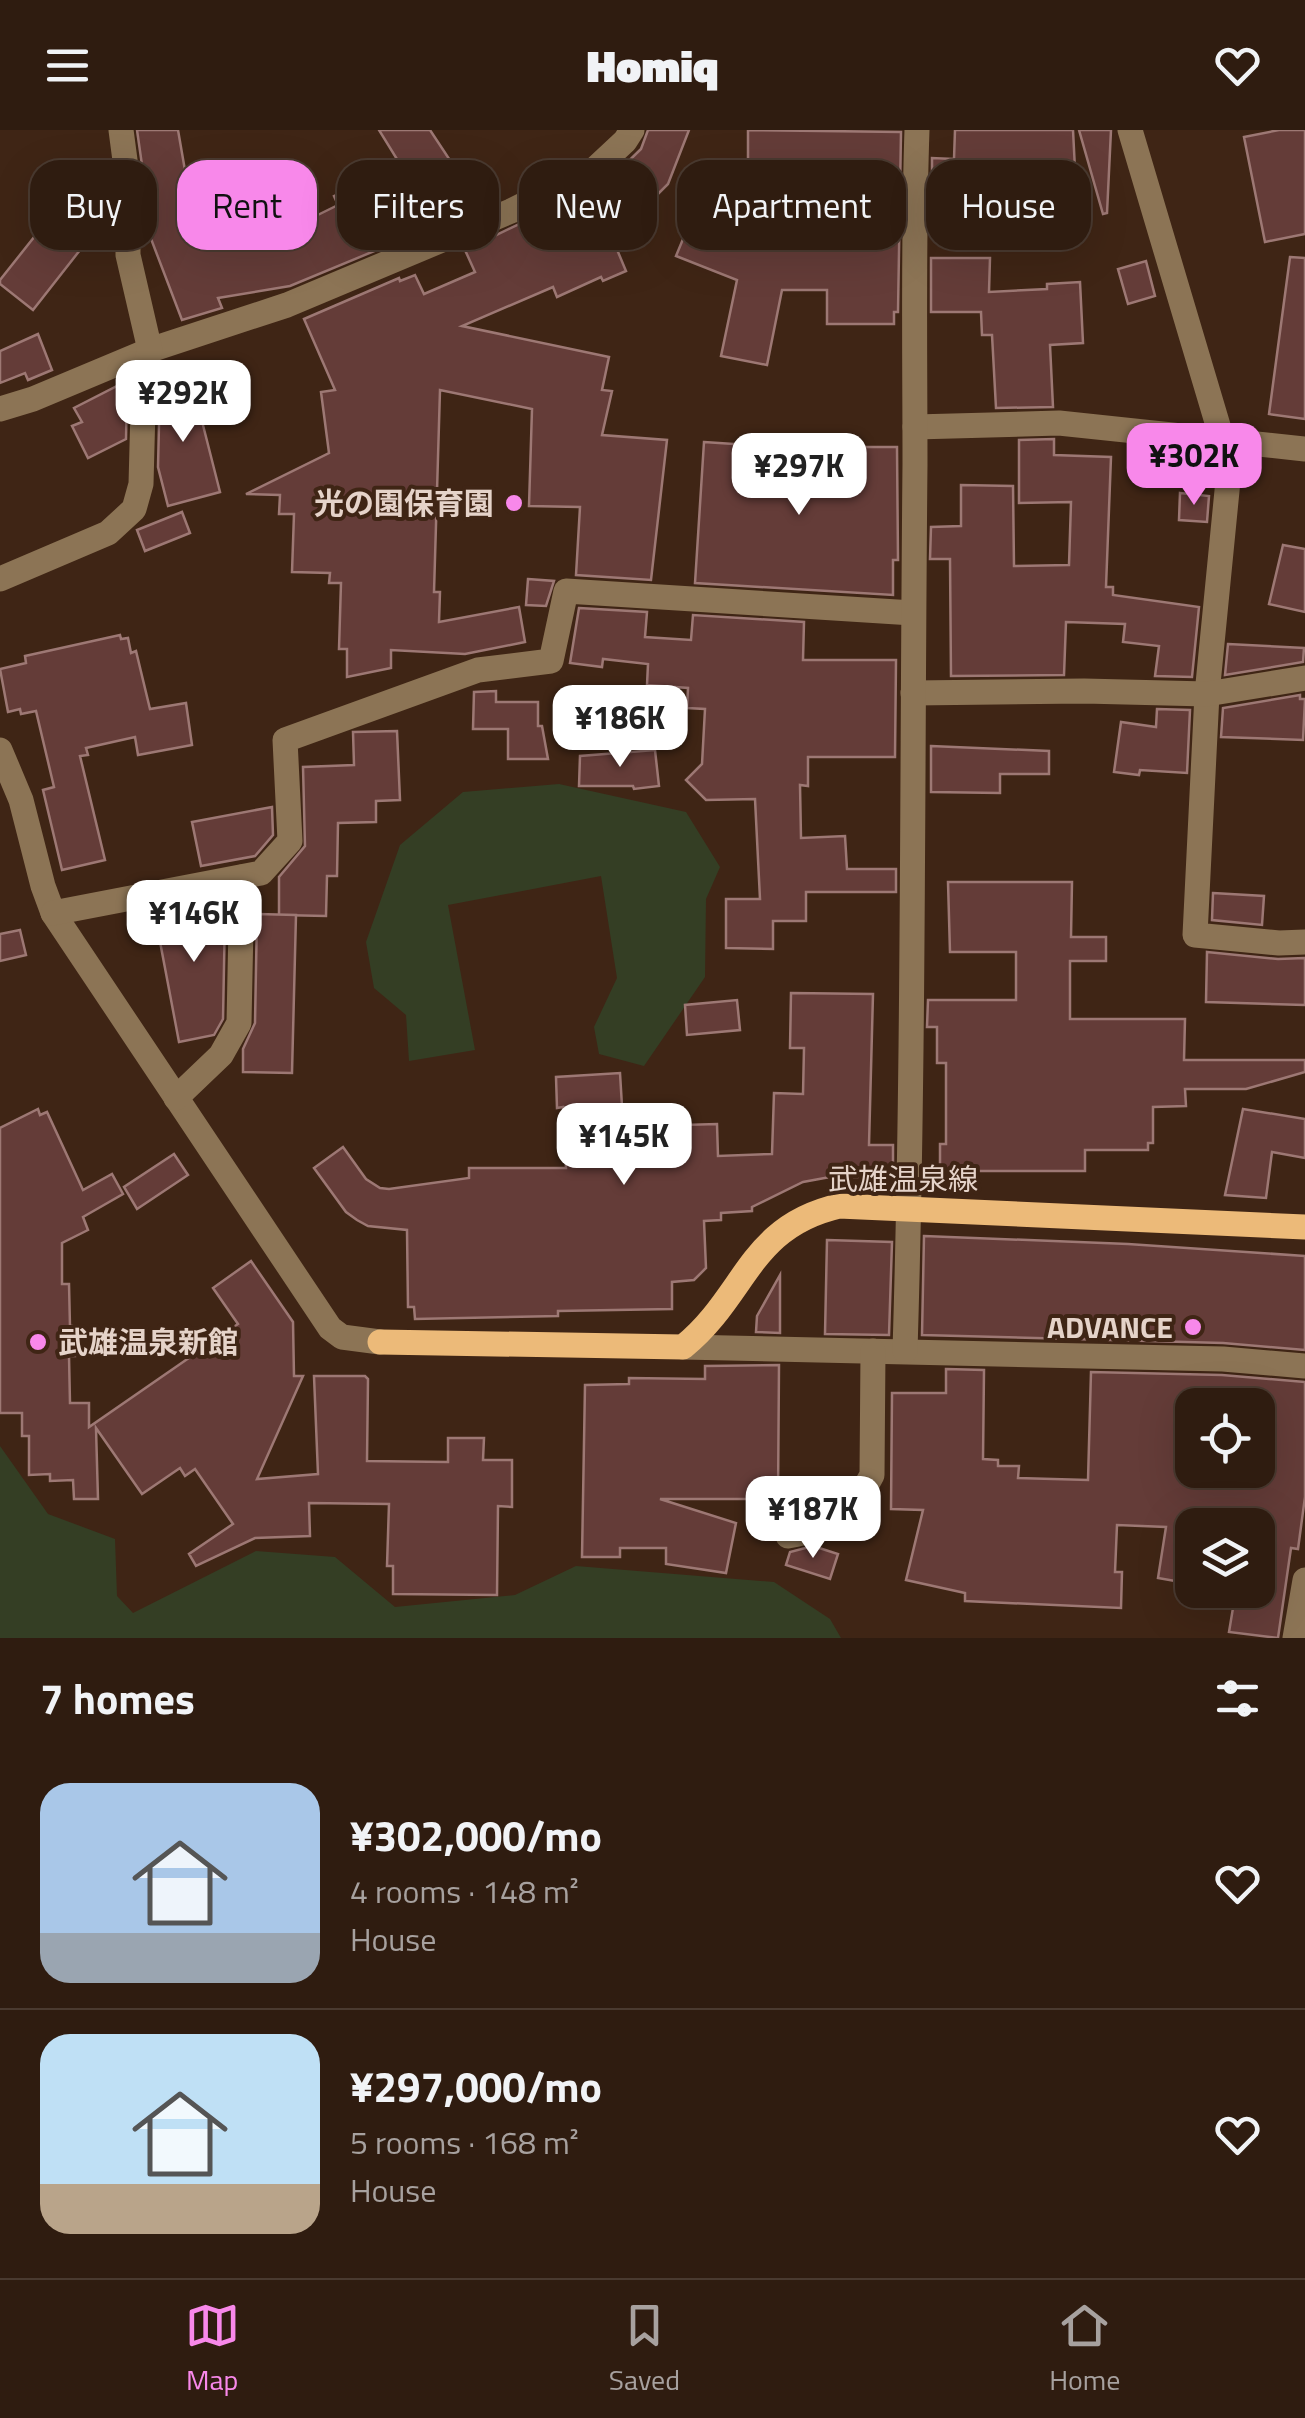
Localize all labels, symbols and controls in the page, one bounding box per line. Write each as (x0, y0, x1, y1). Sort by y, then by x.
text: Homiq (587, 31, 718, 99)
icon: menu (40, 38, 95, 93)
icon: heart (1210, 38, 1265, 93)
chip: Buy (30, 160, 157, 250)
chip: Rent (177, 160, 317, 250)
chip: Filters (337, 160, 499, 250)
chip: New (519, 160, 657, 250)
chip: Apartment (677, 160, 906, 250)
chip: House (926, 160, 1091, 250)
pin: ¥292K (113, 360, 253, 445)
text: ¥292K (138, 368, 228, 416)
pin: ¥302K (1124, 423, 1264, 508)
text: ¥302K (1149, 431, 1239, 479)
pin: ¥297K (729, 433, 869, 518)
text: ¥297K (754, 441, 844, 489)
place label: 光の園保育園 (314, 480, 494, 526)
marker: 光の園保育園 (503, 492, 525, 514)
pin: ¥186K (550, 685, 690, 770)
text: ¥186K (575, 693, 665, 741)
pin: ¥146K (124, 880, 264, 965)
text: ¥146K (149, 888, 239, 936)
pin: ¥145K (554, 1103, 694, 1188)
text: ¥145K (579, 1111, 669, 1159)
street label: 武雄温泉線 (828, 1156, 978, 1202)
place label: ADVANCE (1047, 1304, 1173, 1350)
marker: ADVANCE (1182, 1316, 1204, 1338)
place label: 武雄温泉新館 (58, 1319, 238, 1365)
marker: 武雄温泉新館 (27, 1331, 49, 1353)
map controls (1175, 1388, 1275, 1608)
button: locate (1175, 1388, 1275, 1488)
pin: ¥187K (743, 1476, 883, 1561)
text: ¥187K (768, 1484, 858, 1532)
button: layers (1175, 1508, 1275, 1608)
text: 7 homes (40, 1666, 195, 1730)
icon: filters (1210, 1671, 1265, 1726)
text: ¥302,000/mo (350, 1803, 602, 1867)
icon: home (120, 1823, 240, 1943)
icon: heart (1210, 1856, 1265, 1911)
text: 4 rooms · 148 m² (350, 1867, 579, 1915)
text: House (350, 1915, 436, 1963)
text: ¥297,000/mo (350, 2054, 602, 2118)
icon: home (120, 2074, 240, 2194)
icon: heart (1210, 2107, 1265, 2162)
text: 5 rooms · 168 m² (350, 2118, 579, 2166)
text: House (350, 2166, 436, 2214)
tab: Map (185, 2298, 240, 2401)
tab: Saved (609, 2298, 680, 2401)
tab: Home (1049, 2298, 1120, 2401)

